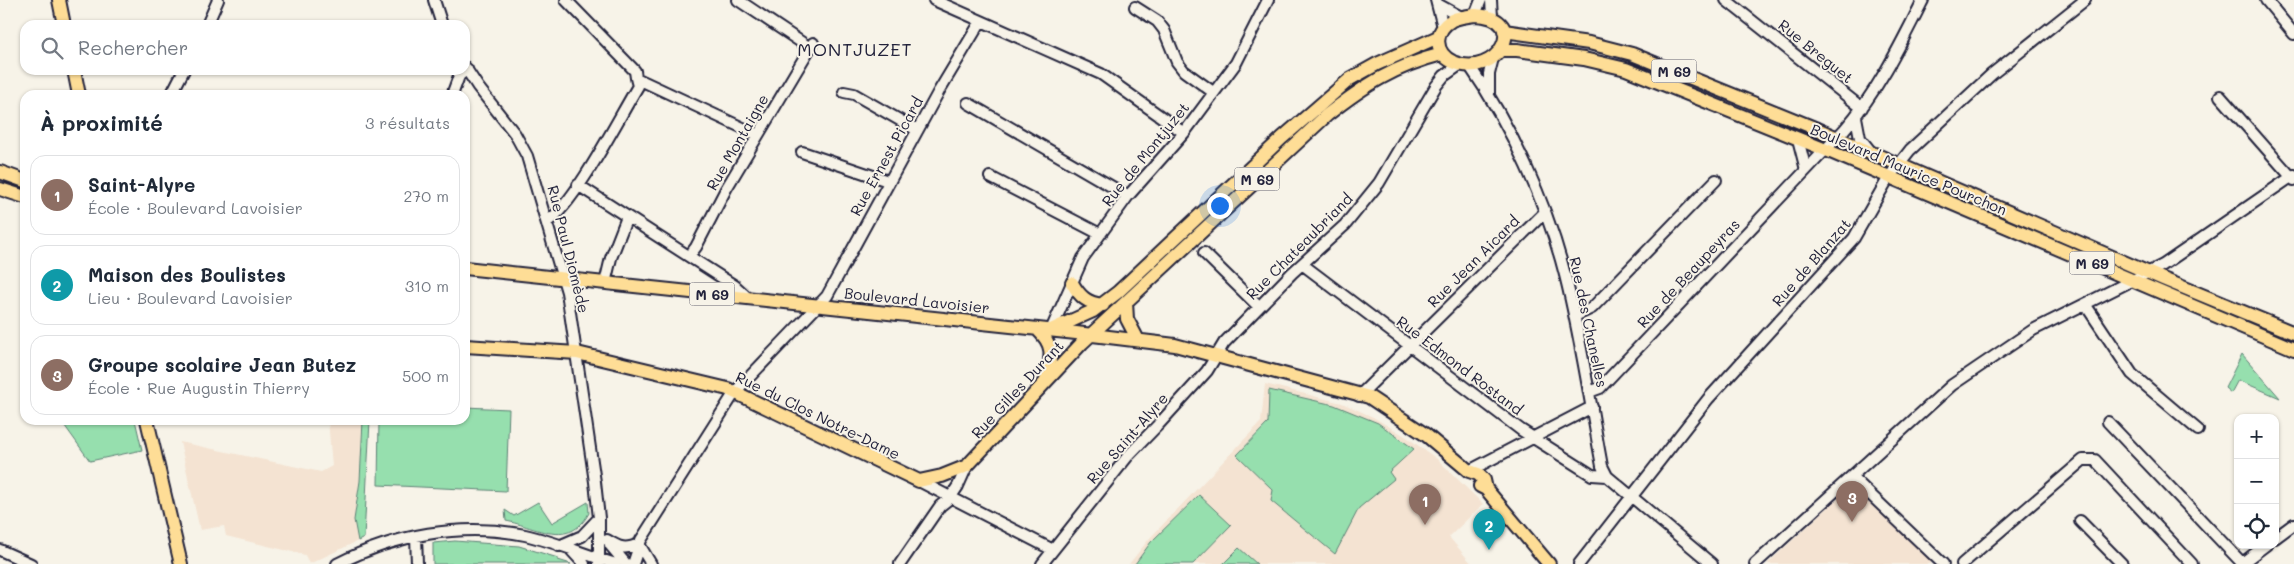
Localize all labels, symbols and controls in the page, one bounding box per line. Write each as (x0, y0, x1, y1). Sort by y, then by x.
street label: Rue Breguet (1774, 15, 1858, 87)
search box (20, 20, 470, 75)
icon: search (38, 34, 66, 62)
text: Rechercher (78, 35, 188, 60)
district label: MONTJUZET (797, 37, 913, 61)
road number: M 69 (1652, 59, 1696, 82)
street label: Rue Montaigne (701, 90, 773, 194)
street label: Rue Ernest Picard (845, 93, 927, 219)
street label: Rue de Montjuzet (1097, 98, 1193, 210)
text: À proximité (40, 109, 163, 136)
text: 3 résultats (365, 112, 450, 133)
street label: Boulevard Maurice Pourchon (1808, 118, 2010, 220)
road number: M 69 (1234, 168, 1280, 190)
text: Saint-Alyre (88, 172, 195, 197)
street label: Rue Paul Diomède (543, 183, 595, 315)
text: 1 (53, 185, 61, 206)
text: 270 m (403, 185, 449, 206)
street label: Rue Chateaubriand (1241, 188, 1357, 304)
your location (1207, 193, 1233, 219)
text: École · Boulevard Lavoisier (88, 197, 303, 218)
street label: Rue Jean Aicard (1423, 211, 1523, 311)
street label: Rue de Beaupeyras (1632, 214, 1744, 332)
street label: Rue de Blanzat (1767, 214, 1855, 310)
road number: M 69 (2070, 252, 2114, 274)
street label: Rue des Chanelles (1565, 255, 1613, 389)
text: Maison des Boulistes (88, 262, 286, 287)
text: 2 (53, 275, 61, 296)
text: 310 m (405, 275, 449, 296)
road number: M 69 (690, 282, 734, 306)
street label: Boulevard Lavoisier (843, 282, 991, 318)
text: Lieu · Boulevard Lavoisier (88, 287, 293, 308)
street label: Rue Edmond Rostand (1393, 311, 1527, 419)
street label: Rue Gilles Durant (966, 336, 1068, 442)
text: Groupe scolaire Jean Butez (88, 352, 356, 377)
text: 3 (52, 365, 62, 386)
text: 500 m (402, 365, 449, 386)
street label: Rue du Clos Notre-Dame (733, 366, 903, 464)
text: École · Rue Augustin Thierry (88, 377, 310, 398)
street label: Rue Saint-Alyre (1082, 388, 1172, 488)
map controls (2234, 414, 2279, 549)
button: + (2234, 414, 2279, 459)
button: − (2234, 459, 2279, 504)
pin: 3 (1836, 481, 1868, 522)
pin: 1 (1409, 484, 1441, 525)
button: locate (2234, 504, 2279, 549)
pin: 2 (1473, 509, 1505, 550)

